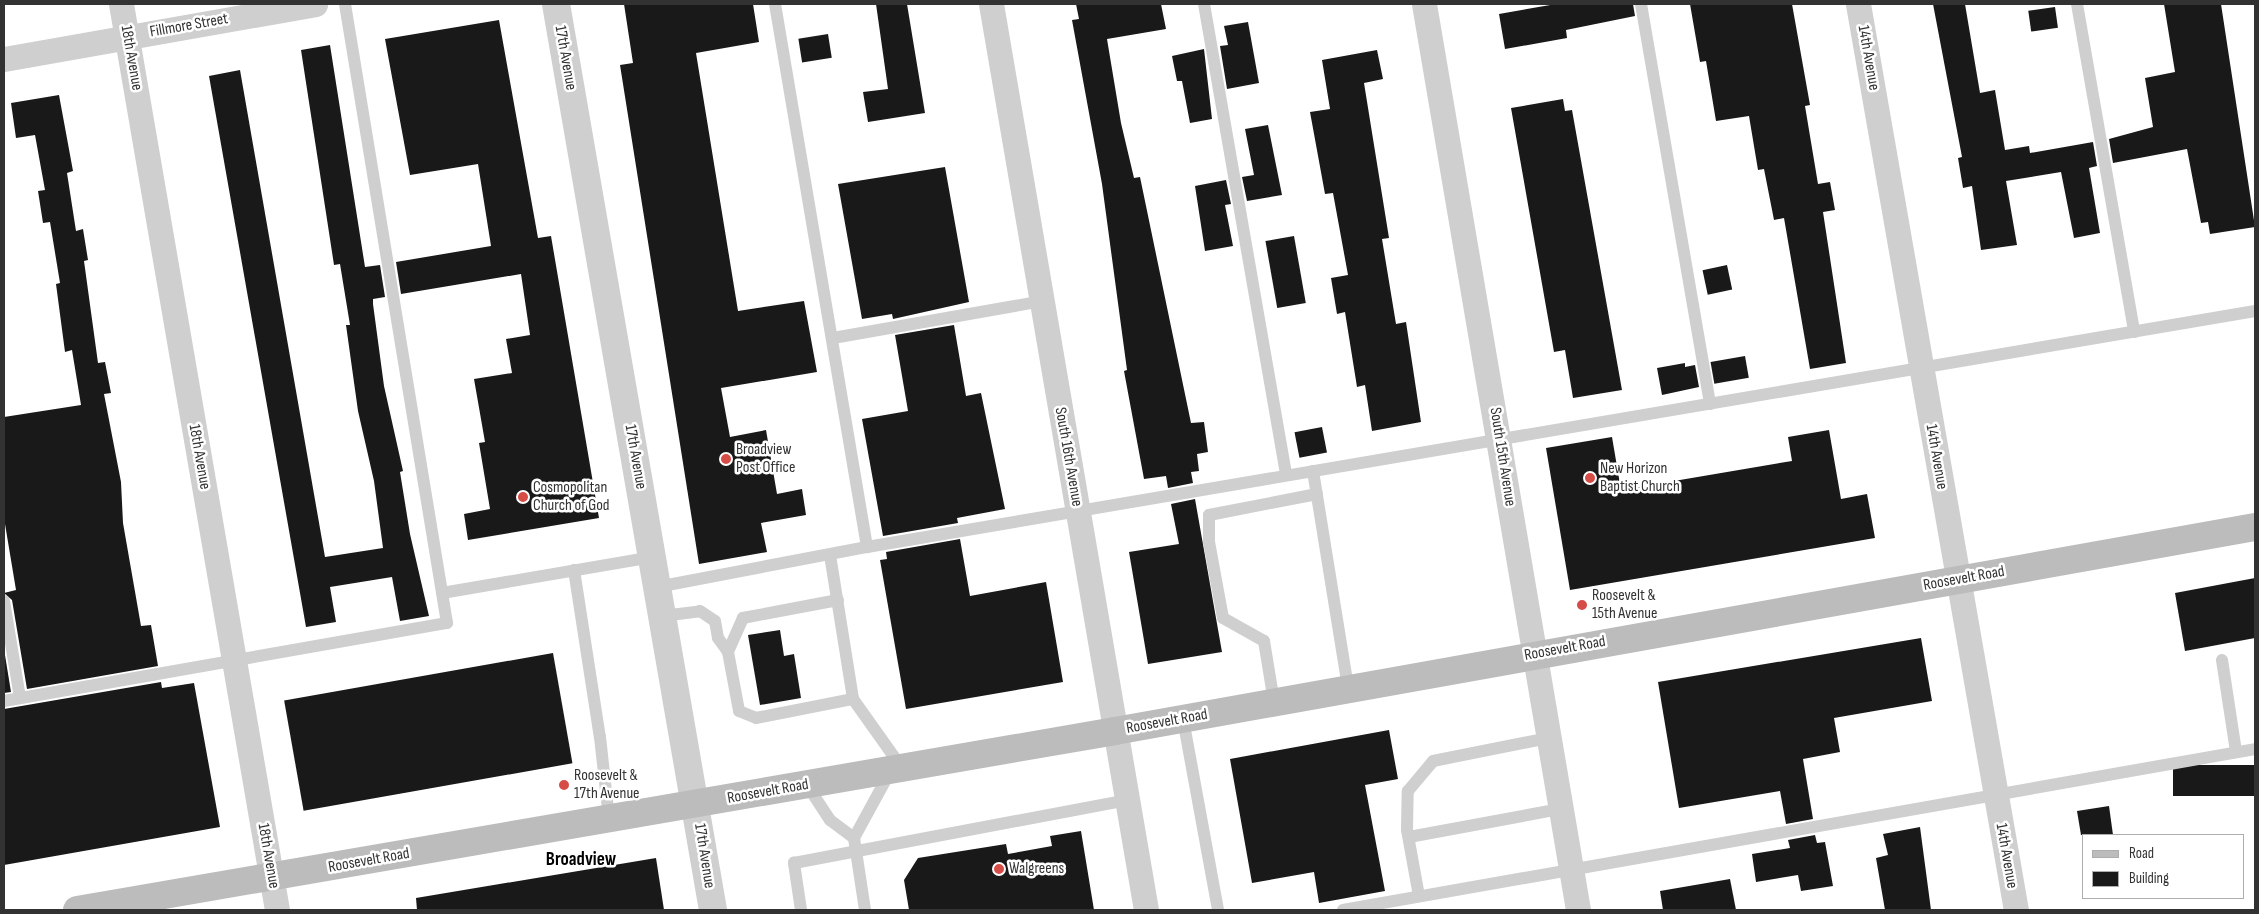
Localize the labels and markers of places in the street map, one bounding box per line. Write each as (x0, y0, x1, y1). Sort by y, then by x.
place label: Broadview Post Office (736, 440, 795, 478)
marker: Broadview Post Office (720, 453, 732, 465)
place label: New Horizon Baptist Church (1600, 459, 1680, 497)
marker: New Horizon Baptist Church (1584, 472, 1596, 484)
place label: Cosmopolitan Church of God (533, 478, 610, 516)
marker: Cosmopolitan Church of God (517, 491, 529, 503)
place label: Roosevelt & 15th Avenue (1592, 586, 1657, 624)
marker: Roosevelt & 15th Avenue (1576, 599, 1588, 611)
place label: Roosevelt & 17th Avenue (574, 766, 640, 804)
marker: Roosevelt & 17th Avenue (558, 779, 570, 791)
place label: Walgreens (1009, 859, 1064, 879)
marker: Walgreens (993, 863, 1005, 875)

